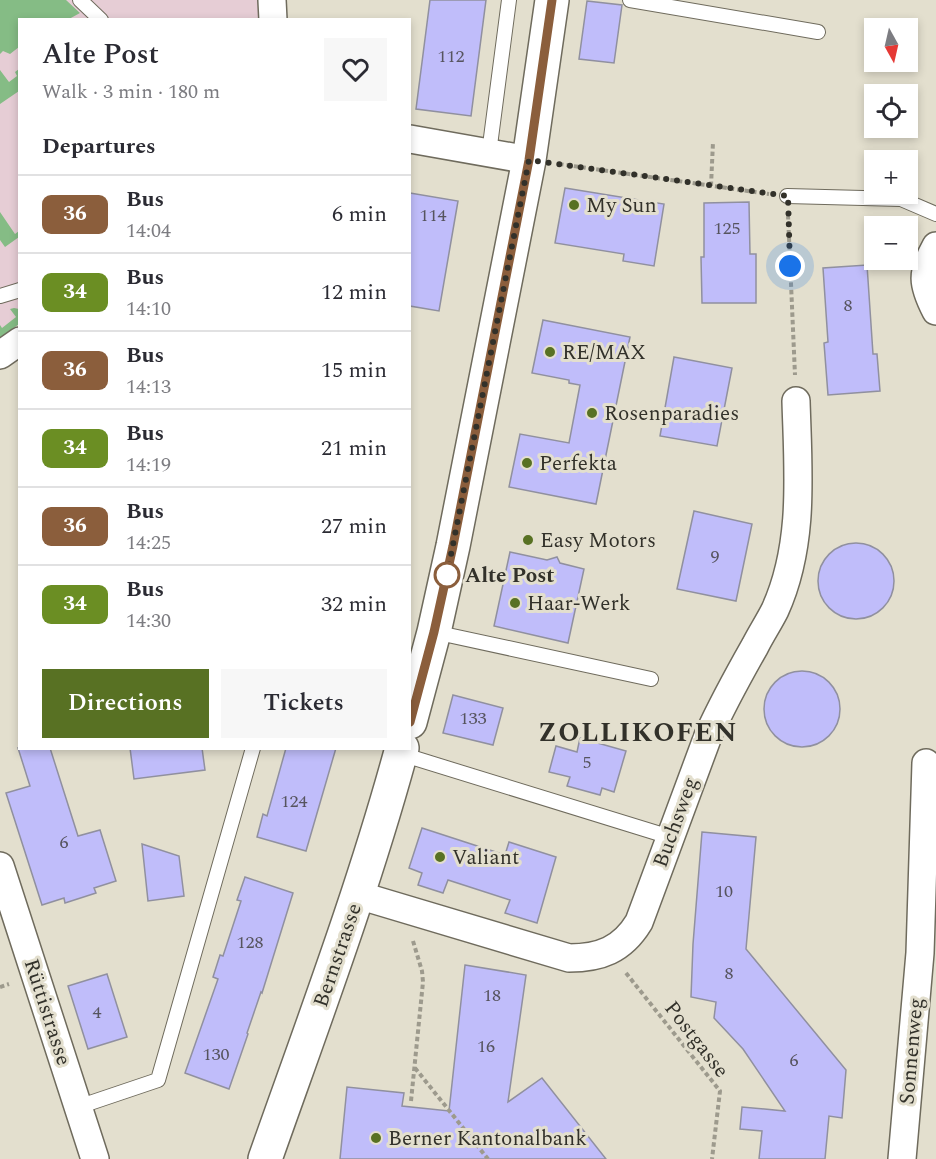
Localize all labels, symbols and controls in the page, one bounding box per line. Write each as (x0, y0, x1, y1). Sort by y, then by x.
north arrow (864, 18, 918, 72)
map controls (864, 18, 918, 270)
text: Alte Post (42, 33, 159, 76)
button: heart (324, 38, 387, 101)
house number: 112 (438, 43, 465, 70)
text: Walk · 3 min · 180 m (42, 77, 220, 107)
button: locate (864, 84, 918, 138)
text: Departures (42, 130, 156, 163)
button: + (864, 150, 918, 204)
text: Bus (126, 183, 164, 216)
place label: My Sun (586, 190, 657, 222)
text: 36 (63, 198, 87, 230)
text: 6 min (332, 198, 387, 231)
marker: My Sun (567, 198, 581, 212)
house number: 114 (420, 202, 447, 229)
house number: 125 (714, 215, 741, 242)
text: 14:04 (126, 216, 171, 246)
button: − (864, 216, 918, 270)
your location (775, 251, 805, 281)
text: Bus (126, 261, 164, 294)
text: 34 (63, 276, 87, 308)
text: 12 min (321, 276, 387, 309)
house number: 8 (844, 292, 853, 319)
text: 14:10 (126, 294, 171, 324)
place label: RE/MAX (562, 337, 646, 369)
text: Bus (126, 339, 164, 372)
marker: RE/MAX (543, 345, 557, 359)
text: 36 (63, 354, 87, 386)
text: 15 min (321, 354, 387, 387)
text: 14:13 (126, 372, 171, 402)
place label: Rosenparadies (604, 398, 739, 430)
marker: Rosenparadies (585, 406, 599, 420)
text: Bus (126, 417, 164, 450)
text: 34 (63, 432, 87, 464)
text: 21 min (321, 432, 387, 465)
place label: Perfekta (539, 448, 618, 480)
text: 14:19 (126, 450, 171, 480)
marker: Perfekta (520, 456, 534, 470)
text: Bus (126, 495, 164, 528)
text: 36 (63, 510, 87, 542)
text: 27 min (321, 510, 387, 543)
place label: Easy Motors (540, 525, 656, 557)
text: 14:25 (126, 528, 171, 558)
marker: Easy Motors (521, 533, 535, 547)
house number: 9 (711, 543, 720, 570)
place label: Alte Post (465, 560, 554, 592)
marker: Alte Post (434, 562, 460, 588)
text: Bus (126, 573, 164, 606)
text: 34 (63, 588, 87, 620)
text: 32 min (321, 588, 387, 621)
place label: Haar-Werk (527, 588, 631, 620)
marker: Haar-Werk (508, 596, 522, 610)
text: 14:30 (126, 606, 171, 636)
button: Directions (42, 669, 209, 738)
button: Tickets (221, 669, 387, 738)
house number: 133 (460, 705, 487, 732)
district label: ZOLLIKOFEN (538, 712, 738, 754)
house number: 5 (583, 749, 592, 776)
street label: Buchsweg (645, 773, 707, 872)
house number: 124 (281, 788, 308, 815)
house number: 6 (60, 829, 69, 856)
place label: Valiant (452, 842, 519, 874)
marker: Valiant (433, 850, 447, 864)
house number: 10 (715, 878, 733, 905)
street label: Bernstrasse (305, 899, 371, 1012)
house number: 128 (237, 929, 264, 956)
street label: Rüttistrasse (15, 955, 79, 1070)
house number: 8 (725, 960, 734, 987)
house number: 18 (483, 982, 501, 1009)
street label: Postgasse (656, 994, 737, 1085)
street label: Sonnenweg (891, 996, 933, 1106)
house number: 4 (93, 999, 102, 1026)
house number: 16 (477, 1033, 495, 1060)
house number: 130 (203, 1041, 230, 1068)
house number: 6 (790, 1047, 799, 1074)
place label: Berner Kantonalbank (388, 1123, 587, 1155)
marker: Berner Kantonalbank (369, 1131, 383, 1145)

